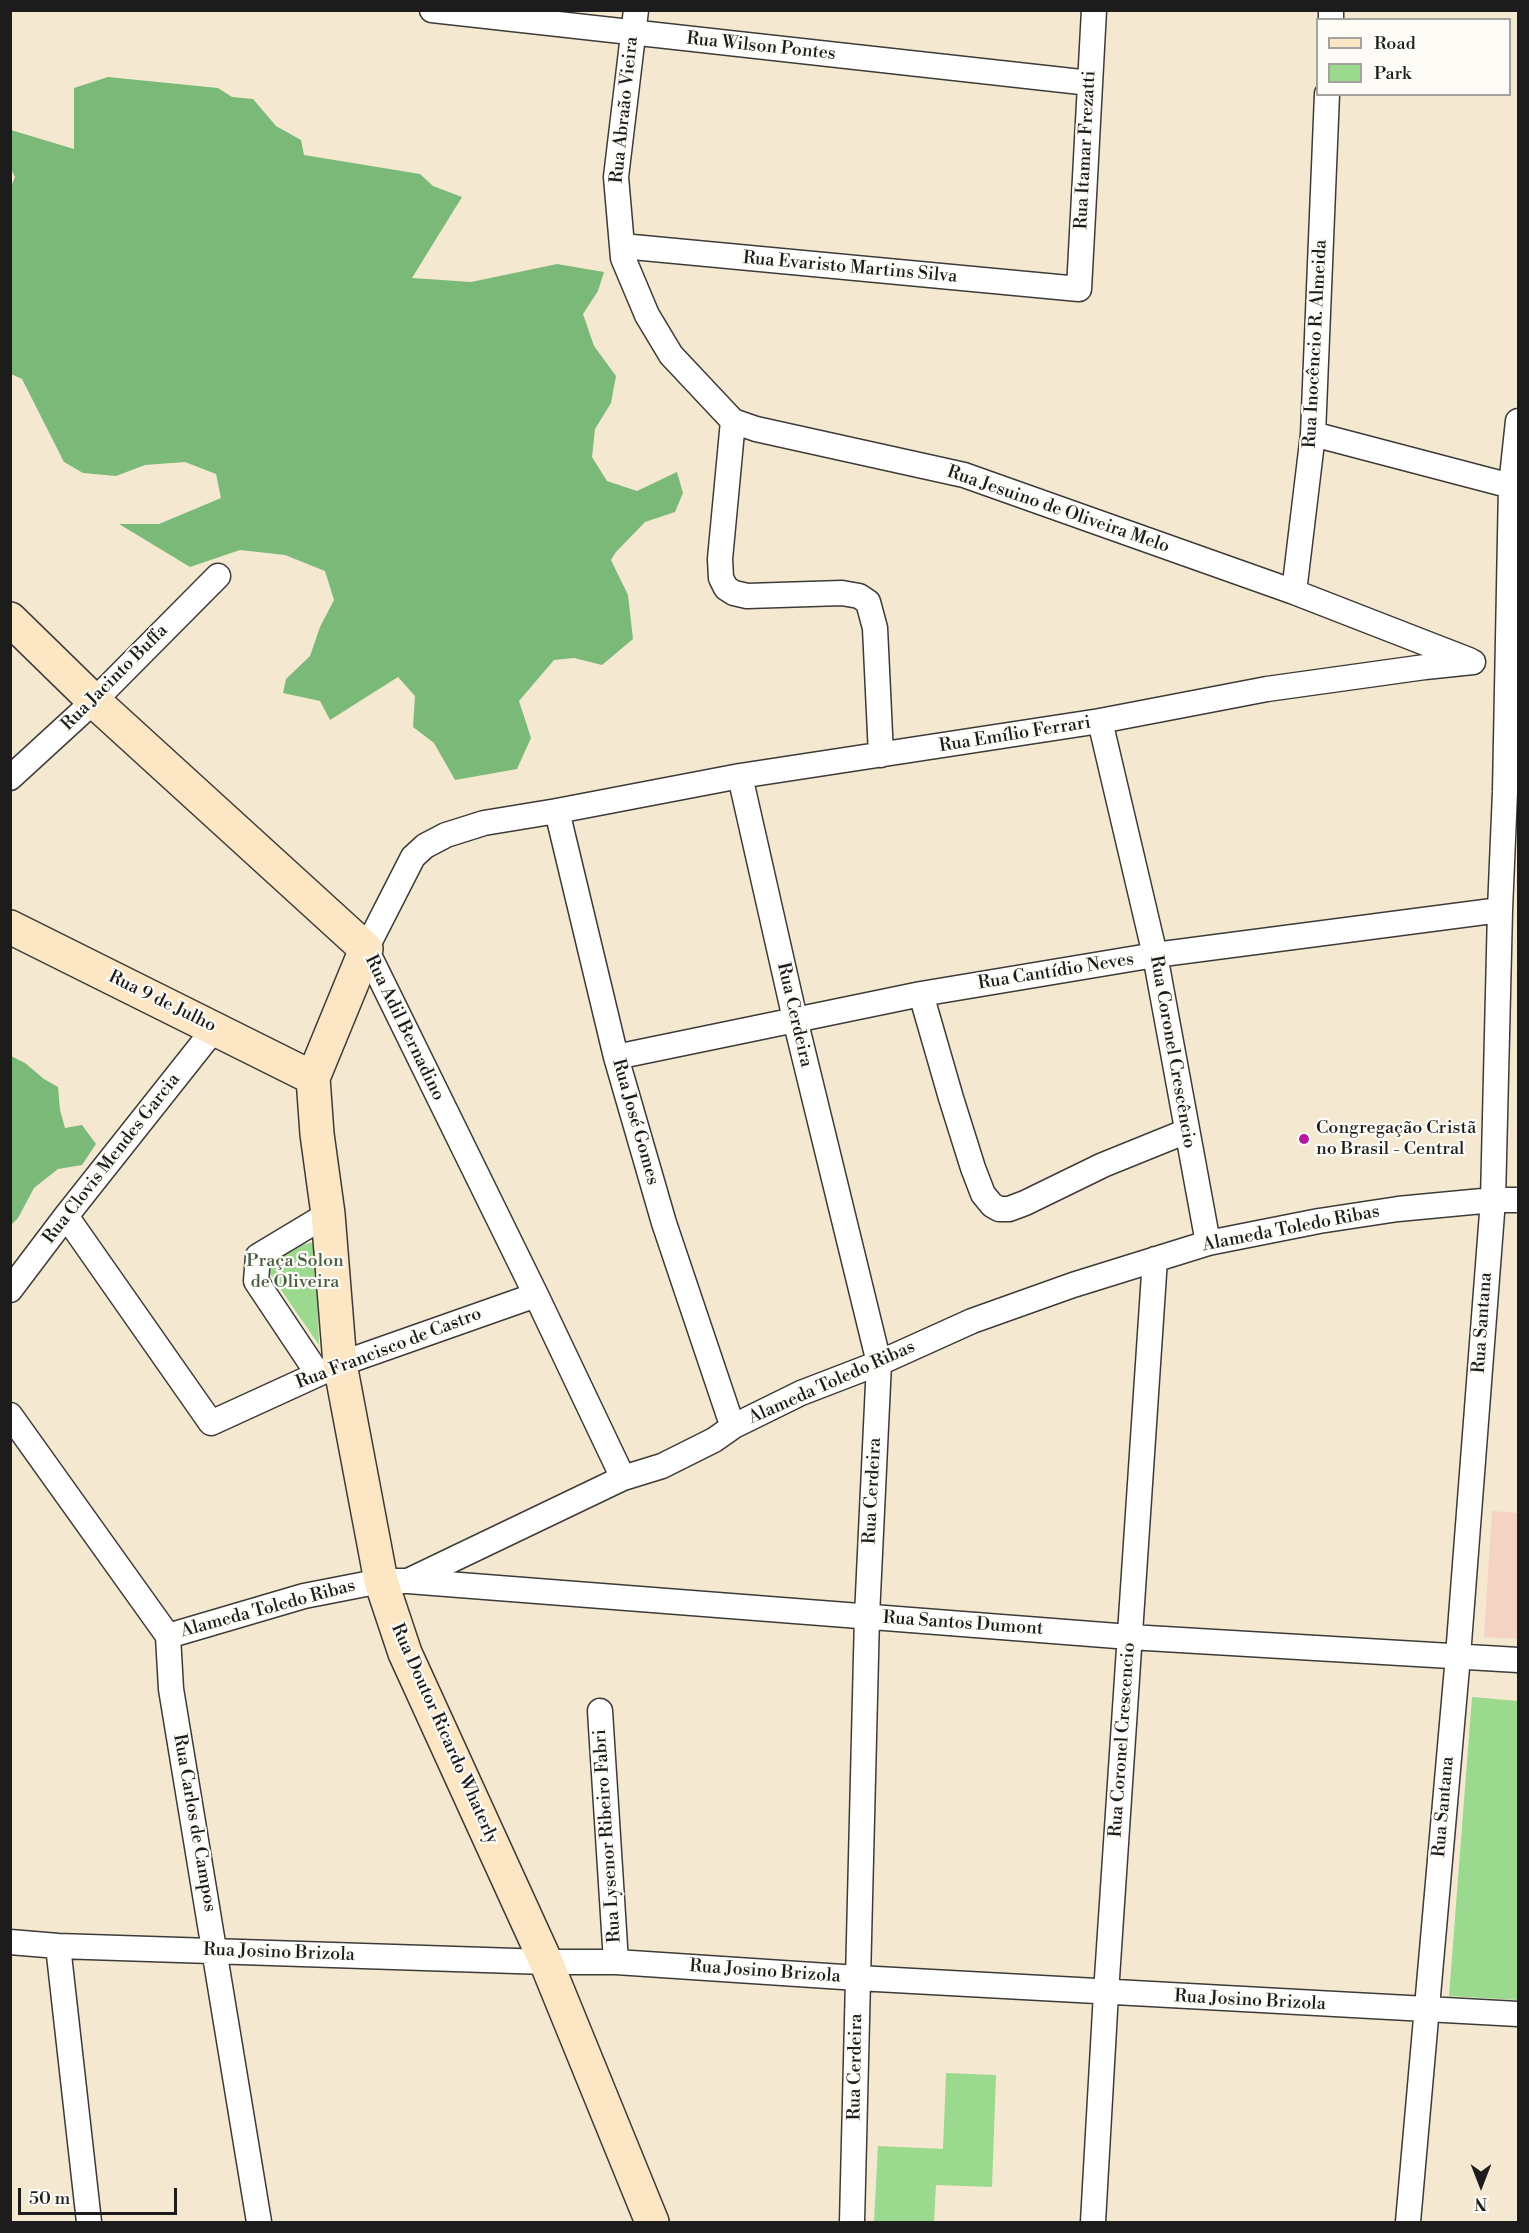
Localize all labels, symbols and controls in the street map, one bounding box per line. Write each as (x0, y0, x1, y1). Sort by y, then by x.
legend (1316, 18, 1511, 96)
street label: Rua Wilson Pontes (685, 28, 837, 66)
text: Road (1374, 32, 1416, 55)
street label: Rua Abraão Vieira (607, 36, 643, 184)
text: Park (1374, 62, 1411, 85)
street label: Rua Itamar Frezatti (1071, 70, 1101, 230)
street label: Rua Inocêncio R. Almeida (1300, 239, 1332, 449)
street label: Rua Evaristo Martins Silva (742, 248, 958, 288)
street label: Rua Jesuino de Oliveira Melo (944, 462, 1172, 558)
street label: Rua Jacinto Buffa (57, 620, 173, 736)
street label: Rua Emílio Ferrari (938, 712, 1092, 758)
street label: Rua Cantídio Neves (976, 949, 1136, 995)
street label: Rua Adil Bernadino (359, 952, 449, 1104)
street label: Rua Coronel Crescêncio (1144, 954, 1200, 1150)
street label: Rua Cerdeira (771, 961, 817, 1069)
street label: Rua 9 de Julho (105, 967, 219, 1037)
street label: Rua José Gomes (607, 1056, 663, 1188)
street label: Rua Clovis Mendes Garcia (39, 1070, 185, 1248)
place label: Congregação Cristã no Brasil - Central (1316, 1118, 1476, 1160)
marker: Congregação Cristã no Brasil - Central (1297, 1132, 1311, 1146)
street label: Alameda Toledo Ribas (1201, 1201, 1381, 1257)
park label: Praça Solon de Oliveira (246, 1251, 344, 1294)
street label: Rua Santana (1469, 1272, 1497, 1374)
street label: Rua Francisco de Castro (293, 1304, 485, 1394)
street label: Alameda Toledo Ribas (745, 1337, 919, 1429)
street label: Rua Cerdeira (859, 1437, 887, 1545)
street label: Alameda Toledo Ribas (178, 1575, 358, 1643)
street label: Rua Santos Dumont (882, 1608, 1044, 1640)
street label: Rua Doutor Ricardo Whaterly (386, 1620, 502, 1848)
street label: Rua Coronel Crescencio (1105, 1642, 1141, 1838)
street label: Rua Lysenor Ribeiro Fabri (590, 1728, 626, 1944)
street label: Rua Carlos de Campos (168, 1732, 220, 1914)
street label: Rua Santana (1429, 1756, 1459, 1858)
street label: Rua Josino Brizola (203, 1940, 355, 1966)
street label: Rua Josino Brizola (689, 1956, 841, 1988)
street label: Rua Josino Brizola (1174, 1986, 1326, 2016)
street label: Rua Cerdeira (844, 2013, 868, 2121)
north arrow (1451, 2155, 1511, 2215)
scale bar (21, 2176, 180, 2214)
text: 50 m (29, 2187, 70, 2210)
text: N (1475, 2193, 1487, 2213)

